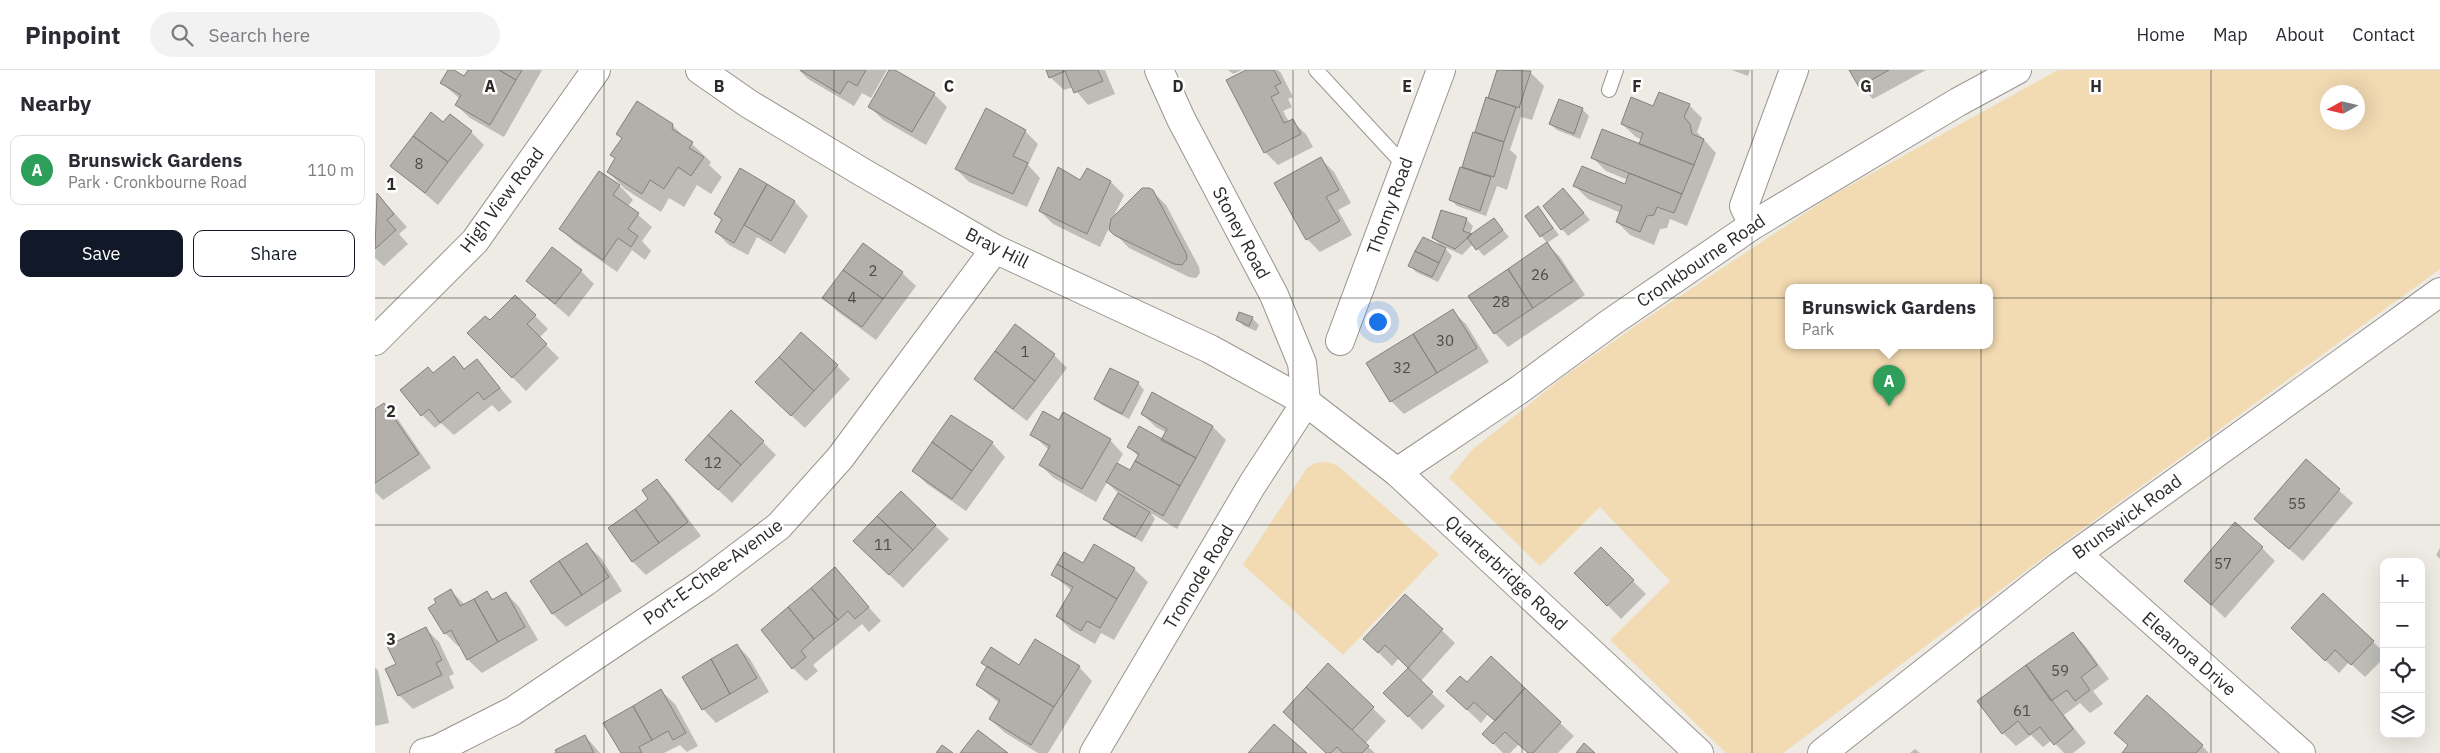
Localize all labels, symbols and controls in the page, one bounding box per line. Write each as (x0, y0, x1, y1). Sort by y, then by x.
search box (150, 12, 500, 57)
text: Pinpoint (25, 19, 120, 51)
icon: search (168, 21, 196, 49)
text: Search here (208, 23, 310, 47)
text: Home (2137, 23, 2185, 46)
text: Map (2213, 23, 2248, 46)
text: About (2276, 23, 2324, 46)
text: Contact (2352, 23, 2415, 46)
text: A (485, 76, 496, 96)
text: B (714, 76, 725, 96)
text: C (944, 76, 954, 96)
text: D (1172, 76, 1184, 96)
text: E (1402, 76, 1412, 96)
text: F (1632, 76, 1642, 96)
text: G (1860, 76, 1872, 96)
text: H (2090, 76, 2102, 96)
north arrow (2320, 85, 2365, 130)
text: Nearby (20, 89, 91, 117)
street label: High View Road (455, 142, 549, 257)
text: Brunswick Gardens (68, 148, 242, 172)
house number: 8 (414, 154, 424, 173)
street label: Thorny Road (1361, 154, 1418, 258)
text: A (32, 160, 42, 180)
text: 110 m (307, 160, 354, 180)
text: Park · Cronkbourne Road (68, 172, 247, 192)
text: 1 (386, 174, 396, 194)
street label: Stoney Road (1207, 183, 1275, 283)
street label: Cronkbourne Road (1632, 209, 1770, 312)
street label: Bray Hill (962, 222, 1033, 273)
button: Save (20, 230, 183, 277)
button: Share (193, 230, 355, 277)
house number: 2 (868, 261, 878, 280)
house number: 26 (1531, 265, 1549, 284)
popup (1785, 284, 1993, 349)
house number: 4 (847, 288, 857, 307)
house number: 28 (1492, 292, 1510, 311)
text: Brunswick Gardens (1802, 295, 1976, 319)
your location (1365, 309, 1391, 335)
text: Park (1802, 319, 1834, 339)
house number: 30 (1436, 331, 1454, 350)
house number: 1 (1020, 342, 1030, 361)
house number: 32 (1393, 358, 1411, 377)
pin: A (1873, 365, 1905, 406)
text: 2 (386, 401, 396, 421)
house number: 12 (704, 453, 722, 472)
street label: Brunswick Road (2067, 469, 2186, 564)
house number: 55 (2288, 494, 2306, 513)
street label: Quarterbridge Road (1440, 510, 1572, 635)
street label: Port-E-Chee-Avenue (639, 513, 787, 630)
street label: Tromode Road (1158, 520, 1239, 633)
house number: 11 (874, 535, 892, 554)
house number: 57 (2214, 554, 2232, 573)
map controls (2380, 558, 2425, 738)
button: + (2380, 558, 2425, 603)
button: − (2380, 603, 2425, 648)
street label: Eleanora Drive (2137, 606, 2241, 701)
text: 3 (386, 629, 396, 649)
button: locate (2380, 648, 2425, 693)
house number: 59 (2051, 661, 2069, 680)
button: layers (2380, 693, 2425, 738)
house number: 61 (2013, 701, 2031, 720)

